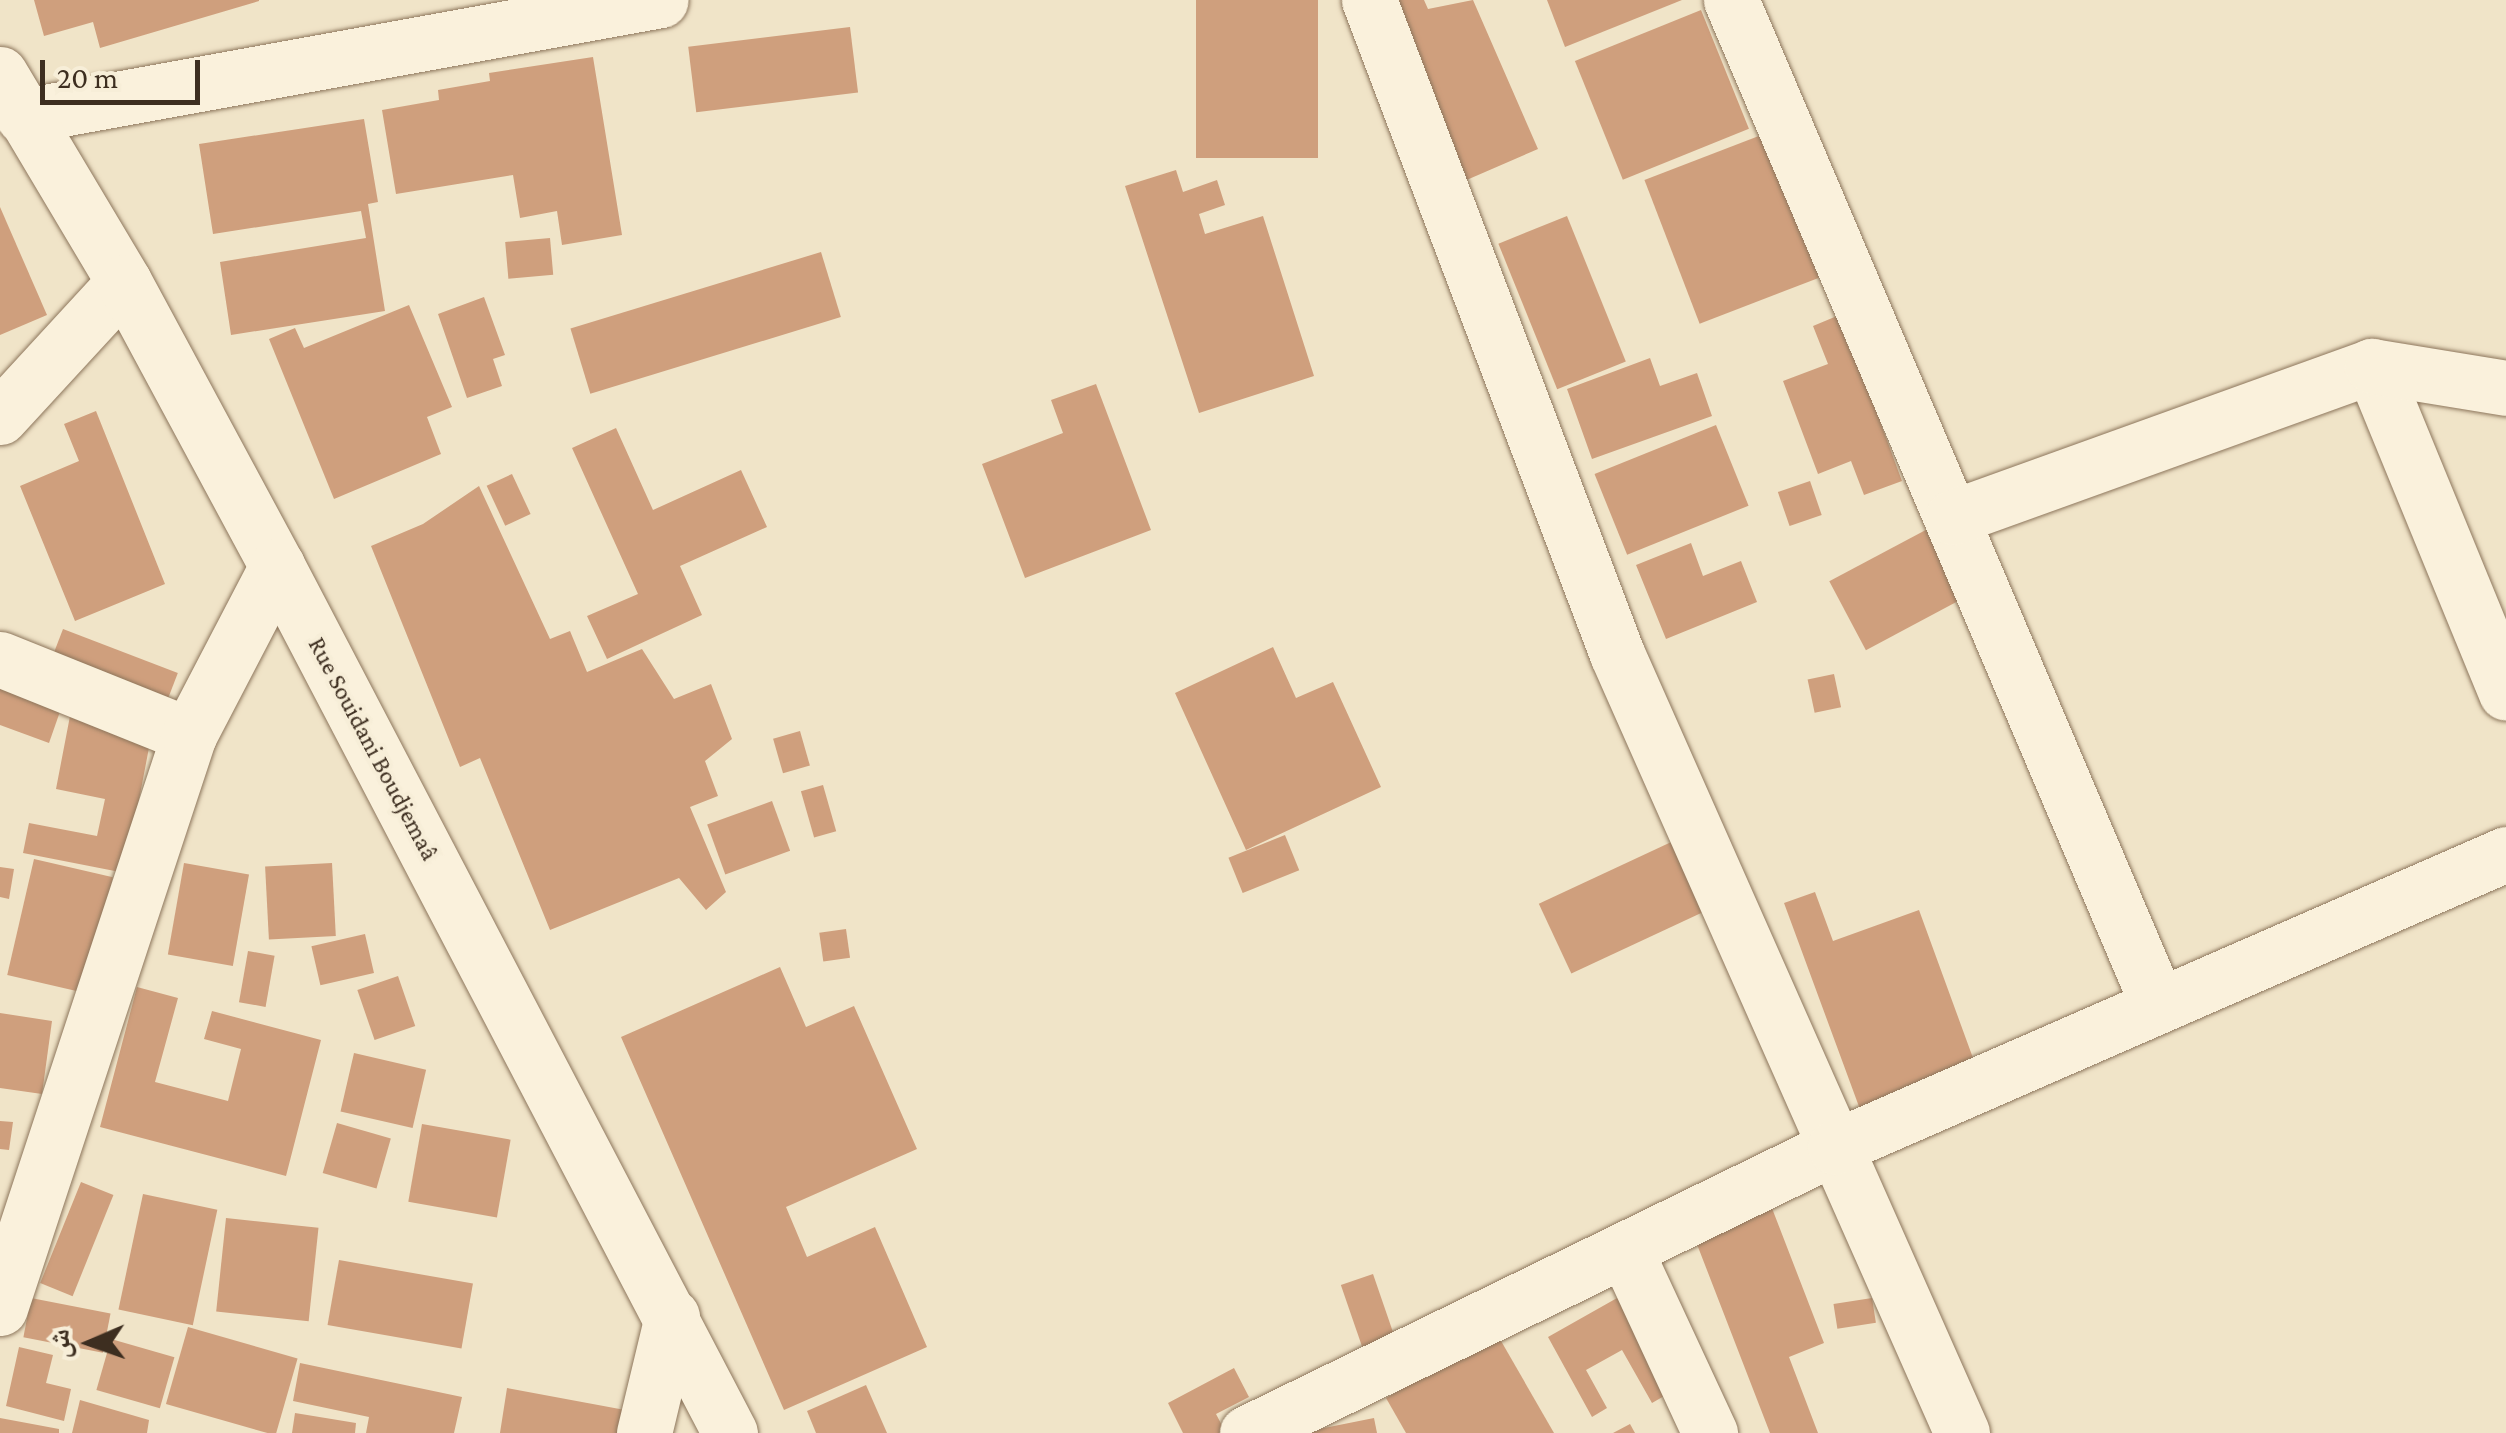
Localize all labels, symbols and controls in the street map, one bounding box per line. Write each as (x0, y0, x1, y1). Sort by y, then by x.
scale bar (45, 40, 205, 102)
text: 20 m (57, 61, 118, 94)
street label: Rue Souidani Boudjemaâ (301, 632, 445, 866)
north arrow (40, 1293, 140, 1393)
text: ش (44, 1329, 76, 1359)

